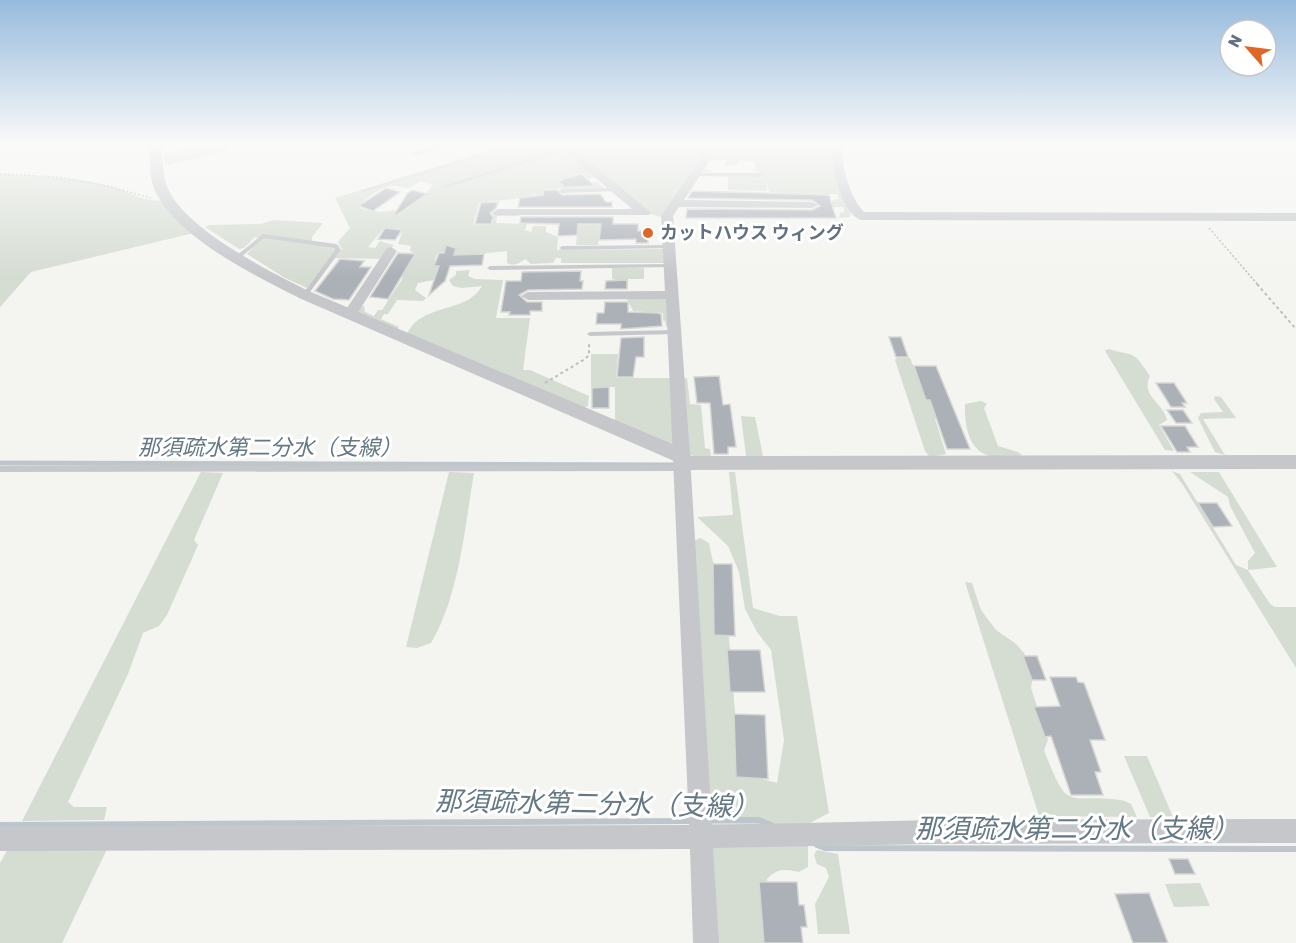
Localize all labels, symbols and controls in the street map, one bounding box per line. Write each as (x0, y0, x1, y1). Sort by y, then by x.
north arrow (1218, 18, 1278, 78)
text: N (1224, 32, 1246, 51)
place label: カットハウス ウィング (660, 222, 844, 244)
marker: カットハウス ウィング (641, 226, 655, 240)
water label: 那須疏水第二分水（支線） (138, 434, 402, 461)
water label: 那須疏水第二分水（支線） (435, 785, 759, 823)
water label: 那須疏水第二分水（支線） (915, 813, 1239, 845)

